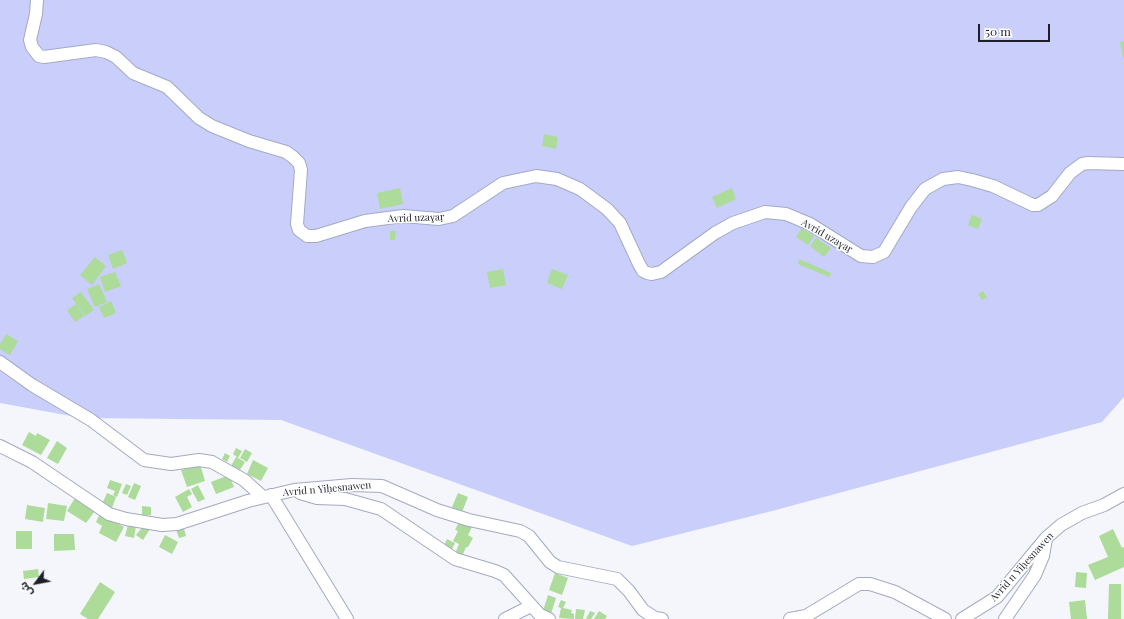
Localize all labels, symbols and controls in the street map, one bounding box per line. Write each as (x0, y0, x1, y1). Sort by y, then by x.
scale bar (980, 16, 1052, 42)
text: 50 m (985, 23, 1011, 39)
street label: Avrid uzaɣaṛ (387, 211, 445, 225)
street label: Avrid uzaɣaṛ (799, 217, 855, 255)
street label: Avrid n Yiḥesnawen (282, 479, 372, 499)
street label: Avrid n Yiḥesnawen (988, 530, 1056, 604)
north arrow (16, 563, 56, 603)
text: ش (15, 579, 36, 600)

